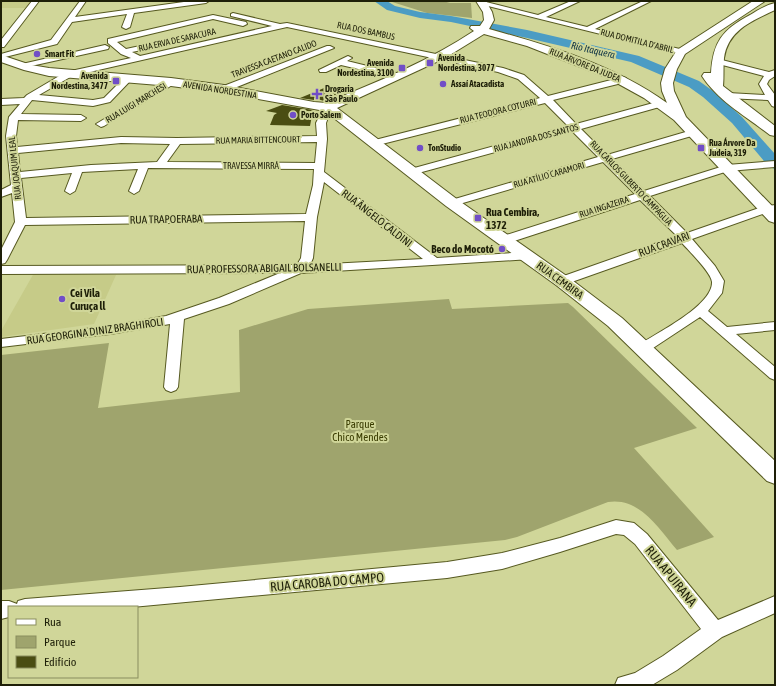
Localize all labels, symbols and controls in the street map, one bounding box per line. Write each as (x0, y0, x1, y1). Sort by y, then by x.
street label: RUA DOS BAMBUS (336, 20, 396, 42)
street label: RUA ERVA DE SARACURA (137, 26, 217, 54)
street label: RUA DOMITILA D'ABRIL (599, 27, 675, 55)
street label: TRAVESSA CAETANO CALIDO (230, 38, 318, 80)
water label: Rio Itaquera (570, 40, 616, 60)
street label: RUA ÁRVORE DA JUDEA (548, 46, 622, 84)
marker: Smart Fit (32, 49, 42, 59)
place label: Smart Fit (45, 49, 75, 59)
place label: Avenida Nordestina, 3077 (437, 53, 495, 73)
place label: Avenida Nordestina, 3100 (337, 58, 394, 78)
marker: Avenida Nordestina, 3077 (425, 58, 435, 68)
marker: Avenida Nordestina, 3100 (397, 63, 407, 73)
place label: Avenida Nordestina, 3477 (51, 71, 108, 91)
marker: Avenida Nordestina, 3477 (111, 76, 121, 86)
street label: AVENIDA NORDESTINA (182, 79, 258, 101)
marker: Assaí Atacadista (438, 79, 448, 89)
place label: Assaí Atacadista (450, 79, 504, 89)
street label: RUA LUIGI MARCHESI (104, 81, 168, 125)
place label: Drogaria São Paulo (325, 84, 358, 104)
marker: Drogaria São Paulo (312, 89, 322, 99)
street label: RUA TEODORA COTURRI (459, 97, 537, 125)
marker: Porto Salem (288, 110, 298, 120)
place label: Porto Salem (301, 110, 341, 120)
street label: RUA JANDIRA DOS SANTOS (493, 122, 580, 154)
street label: RUA MARIA BITTENCOURT (216, 134, 301, 146)
street label: RUA JOAQUIM LEAL (7, 135, 23, 200)
place label: Rua Árvore Da Judeia, 319 (708, 137, 755, 158)
street label: RUA CARLOS GILBERTO CAMPAGLIA (588, 139, 674, 228)
marker: TonStudio (415, 143, 425, 153)
place label: TonStudio (428, 143, 461, 153)
marker: Rua Árvore Da Judeia, 319 (696, 143, 706, 153)
street label: RUA ATÍLIO CARAMORI (512, 160, 586, 190)
street label: TRAVESSA MIRRÁ (223, 161, 280, 171)
street label: RUA ÂNGELO CALDINI (339, 187, 415, 249)
street label: RUA INGAZEIRA (578, 194, 631, 220)
place label: Rua Cembira, 1372 (486, 206, 539, 231)
street label: RUA TRAPOERABA (130, 212, 203, 226)
marker: Rua Cembira, 1372 (473, 213, 483, 223)
street label: RUA CRAVARI (637, 229, 691, 259)
place label: Beco do Mocotó (431, 243, 494, 255)
marker: Beco do Mocotó (497, 244, 507, 254)
street label: RUA CEMBIRA (534, 259, 586, 301)
street label: RUA PROFESSORA ABIGAIL BOLSANELLI (186, 261, 342, 275)
place label: Cei Vila Curuça ll (70, 287, 106, 312)
marker: Cei Vila Curuça ll (57, 294, 67, 304)
street label: RUA GEORGINA DINIZ BRAGHIROLI (26, 315, 164, 347)
park label: Parque Chico Mendes (332, 418, 388, 443)
street label: RUA APUIRANA (642, 543, 700, 610)
street label: RUA CAROBA DO CAMPO (269, 570, 385, 594)
legend (8, 606, 138, 678)
text: Rua (44, 615, 61, 629)
text: Parque (44, 635, 76, 649)
text: Edifício (44, 655, 77, 669)

